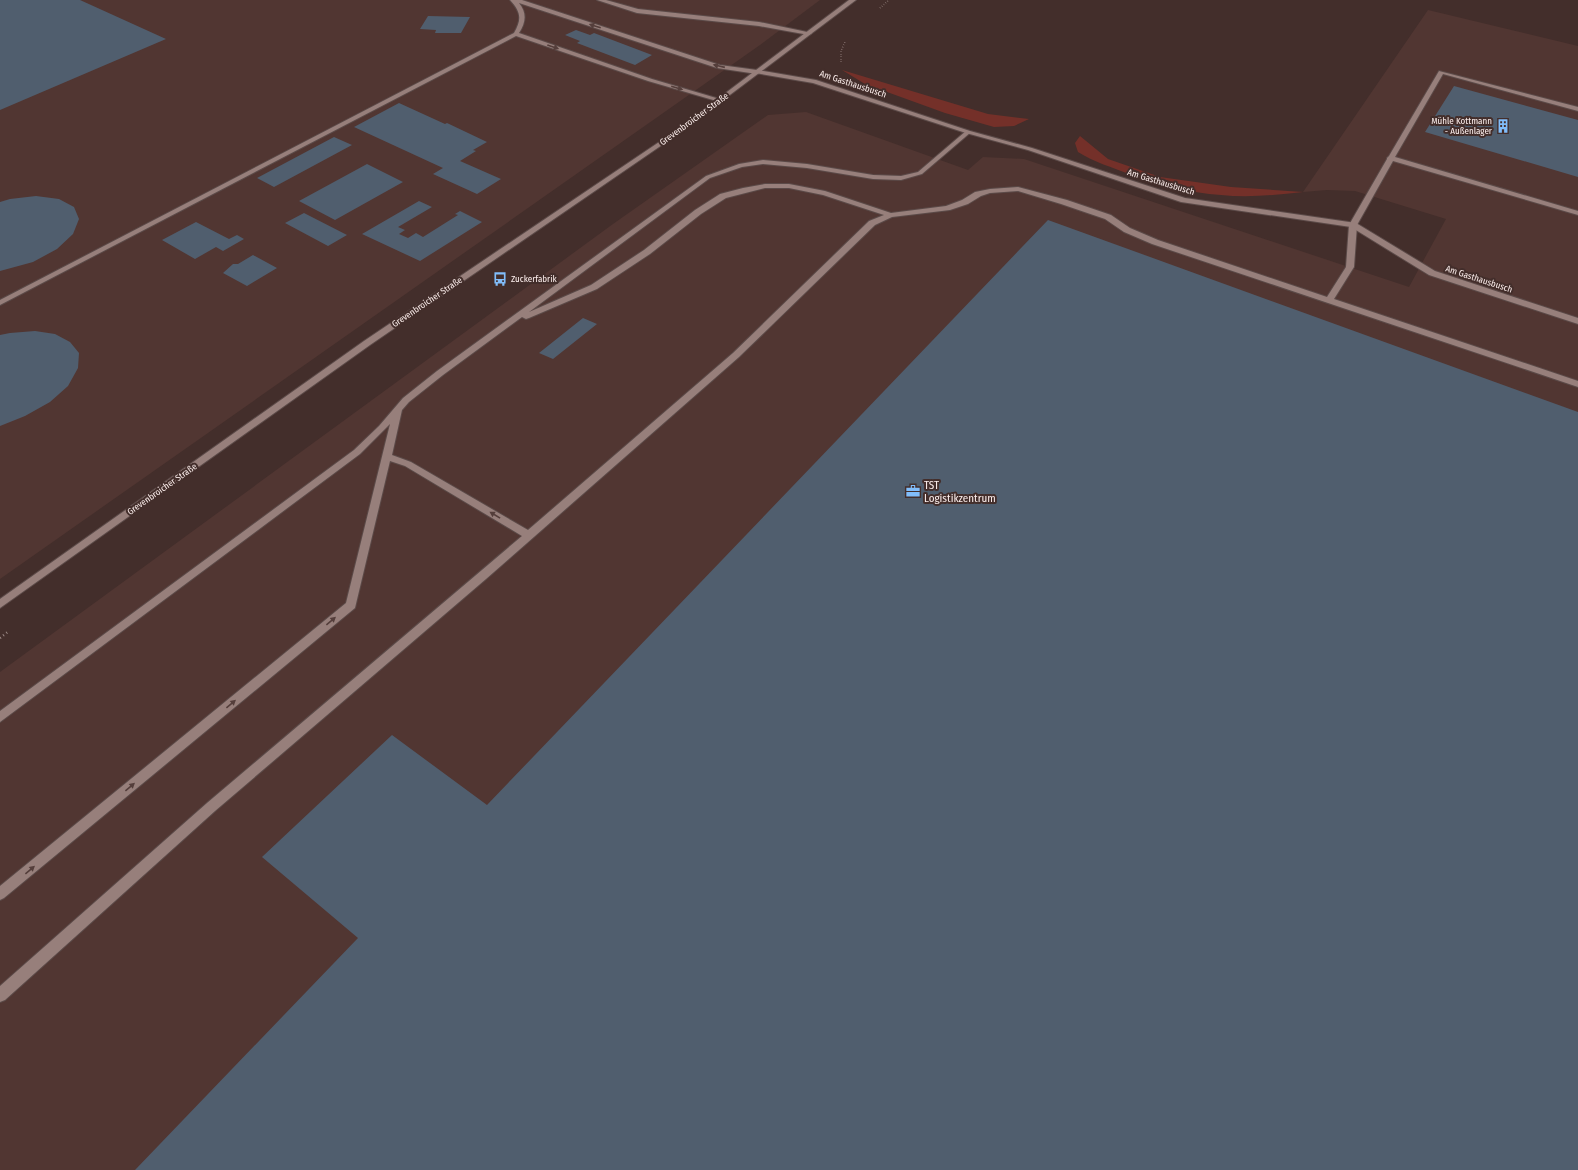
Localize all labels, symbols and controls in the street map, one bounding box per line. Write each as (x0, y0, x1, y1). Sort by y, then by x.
one-way arrow (589, 23, 601, 29)
one-way arrow (547, 44, 559, 50)
one-way arrow (712, 63, 725, 69)
street label: Am Gasthausbusch (818, 68, 888, 100)
one-way arrow (671, 85, 683, 91)
street label: Grevenbroicher Straße (658, 90, 731, 147)
place label: Mühle Kottmann - Außenlager (1431, 116, 1493, 136)
building icon: Mühle Kottmann - Außenlager (1495, 118, 1511, 134)
street label: Am Gasthausbusch (1126, 167, 1196, 197)
street label: Am Gasthausbusch (1444, 263, 1514, 295)
bus stop icon: Zuckerfabrik (492, 271, 508, 287)
street label: Grevenbroicher Straße (390, 274, 464, 329)
place label: Zuckerfabrik (511, 274, 557, 284)
street label: Grevenbroicher Straße (125, 461, 199, 517)
place label: TST Logistikzentrum (924, 479, 996, 505)
office icon: TST Logistikzentrum (905, 483, 921, 499)
one-way arrow (489, 512, 501, 519)
one-way arrow (325, 617, 336, 626)
one-way arrow (225, 700, 236, 709)
one-way arrow (125, 782, 136, 791)
one-way arrow (25, 865, 35, 874)

